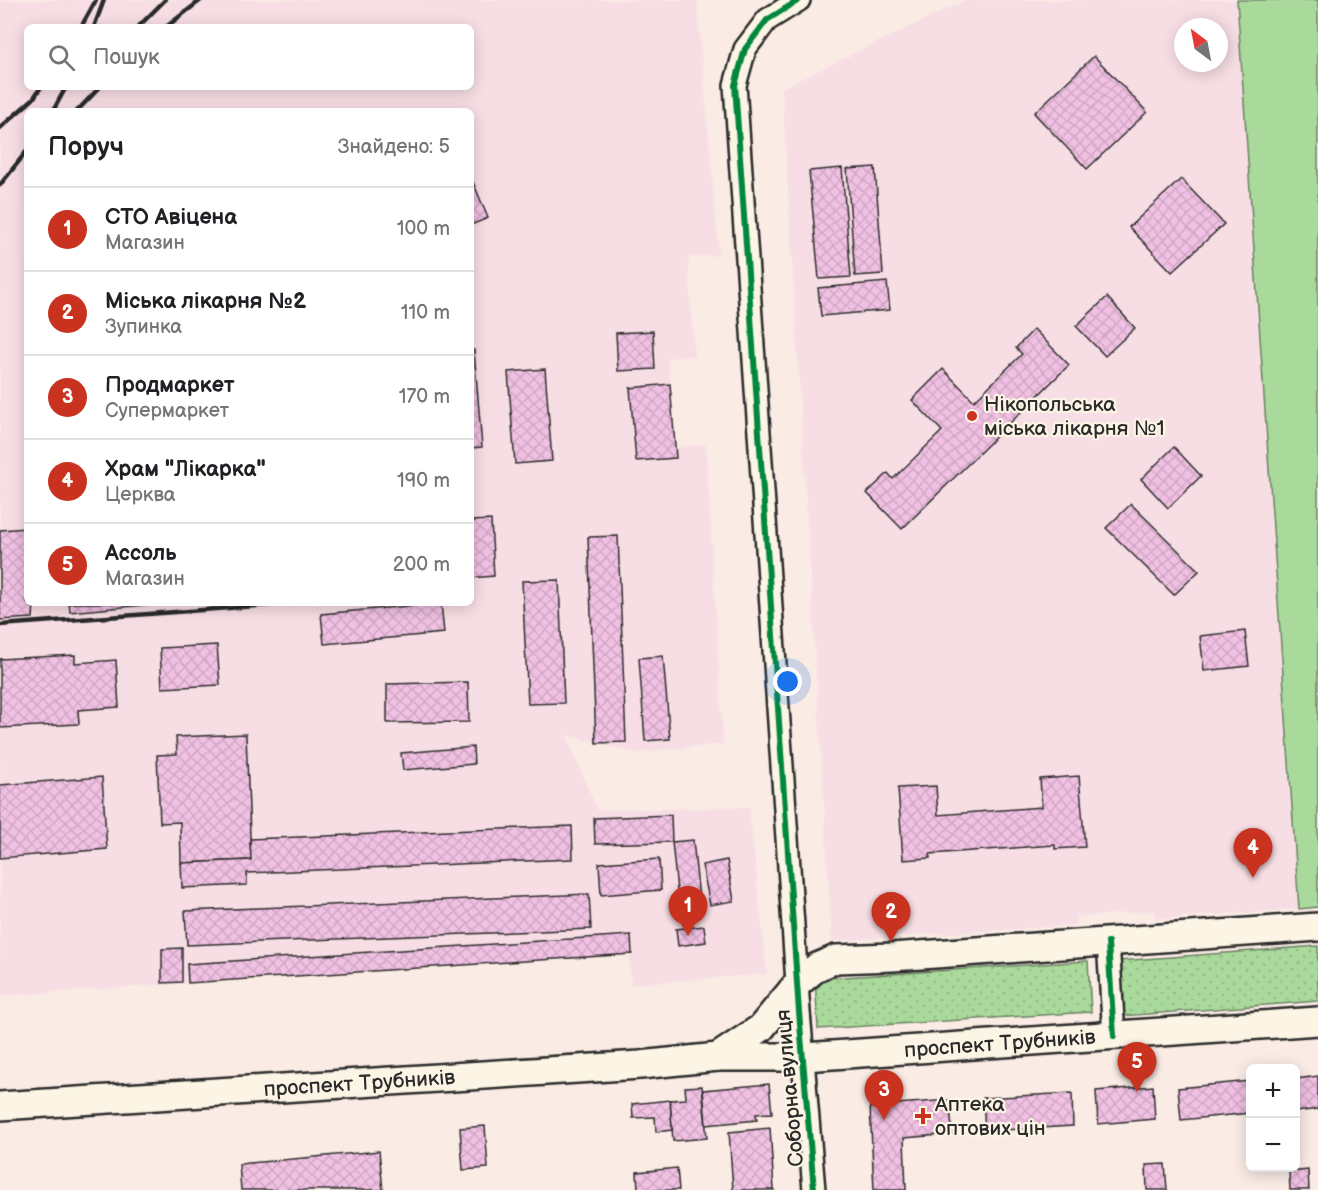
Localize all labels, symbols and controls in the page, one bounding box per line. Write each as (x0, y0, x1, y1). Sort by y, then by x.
north arrow (1174, 18, 1228, 72)
search box (24, 24, 474, 90)
icon: search (45, 41, 78, 74)
text: Пошук (93, 44, 160, 71)
text: Поруч (48, 132, 124, 163)
text: Знайдено: 5 (338, 135, 450, 159)
text: СТО Авіцена (105, 204, 237, 231)
text: 1 (63, 217, 72, 241)
text: 100 m (397, 217, 450, 241)
text: Магазин (105, 231, 185, 255)
text: Міська лікарня №2 (105, 288, 306, 315)
text: 2 (62, 301, 73, 325)
text: 110 m (401, 301, 450, 325)
text: Зупинка (105, 315, 182, 339)
text: Продмаркет (105, 372, 234, 399)
text: 3 (62, 385, 73, 409)
text: 170 m (399, 385, 450, 409)
place label: Нікопольська міська лікарня №1 (984, 392, 1165, 441)
text: Супермаркет (105, 399, 229, 423)
marker: Нікопольська міська лікарня №1 (965, 409, 979, 423)
text: Храм "Лікарка" (105, 456, 266, 483)
text: 4 (62, 469, 73, 493)
text: 190 m (397, 469, 450, 493)
text: Церква (105, 483, 176, 507)
text: Ассоль (105, 540, 176, 567)
text: 5 (62, 553, 73, 577)
text: 200 m (393, 553, 450, 577)
text: Магазин (105, 567, 185, 591)
your location (773, 667, 802, 696)
pin: 4 (1234, 828, 1272, 878)
pin: 1 (668, 886, 708, 936)
pin: 2 (872, 892, 910, 942)
street label: Соборна вулиця (771, 1008, 809, 1168)
street label: проспект Трубників (903, 1024, 1096, 1062)
pin: 5 (1118, 1042, 1156, 1092)
street label: проспект Трубників (263, 1064, 456, 1102)
map controls (1246, 1064, 1300, 1172)
button: + (1246, 1064, 1300, 1118)
pin: 3 (864, 1070, 904, 1120)
place label: Аптека оптових цін (934, 1092, 1046, 1141)
marker: Аптека оптових цін (916, 1109, 930, 1123)
button: − (1246, 1118, 1300, 1172)

